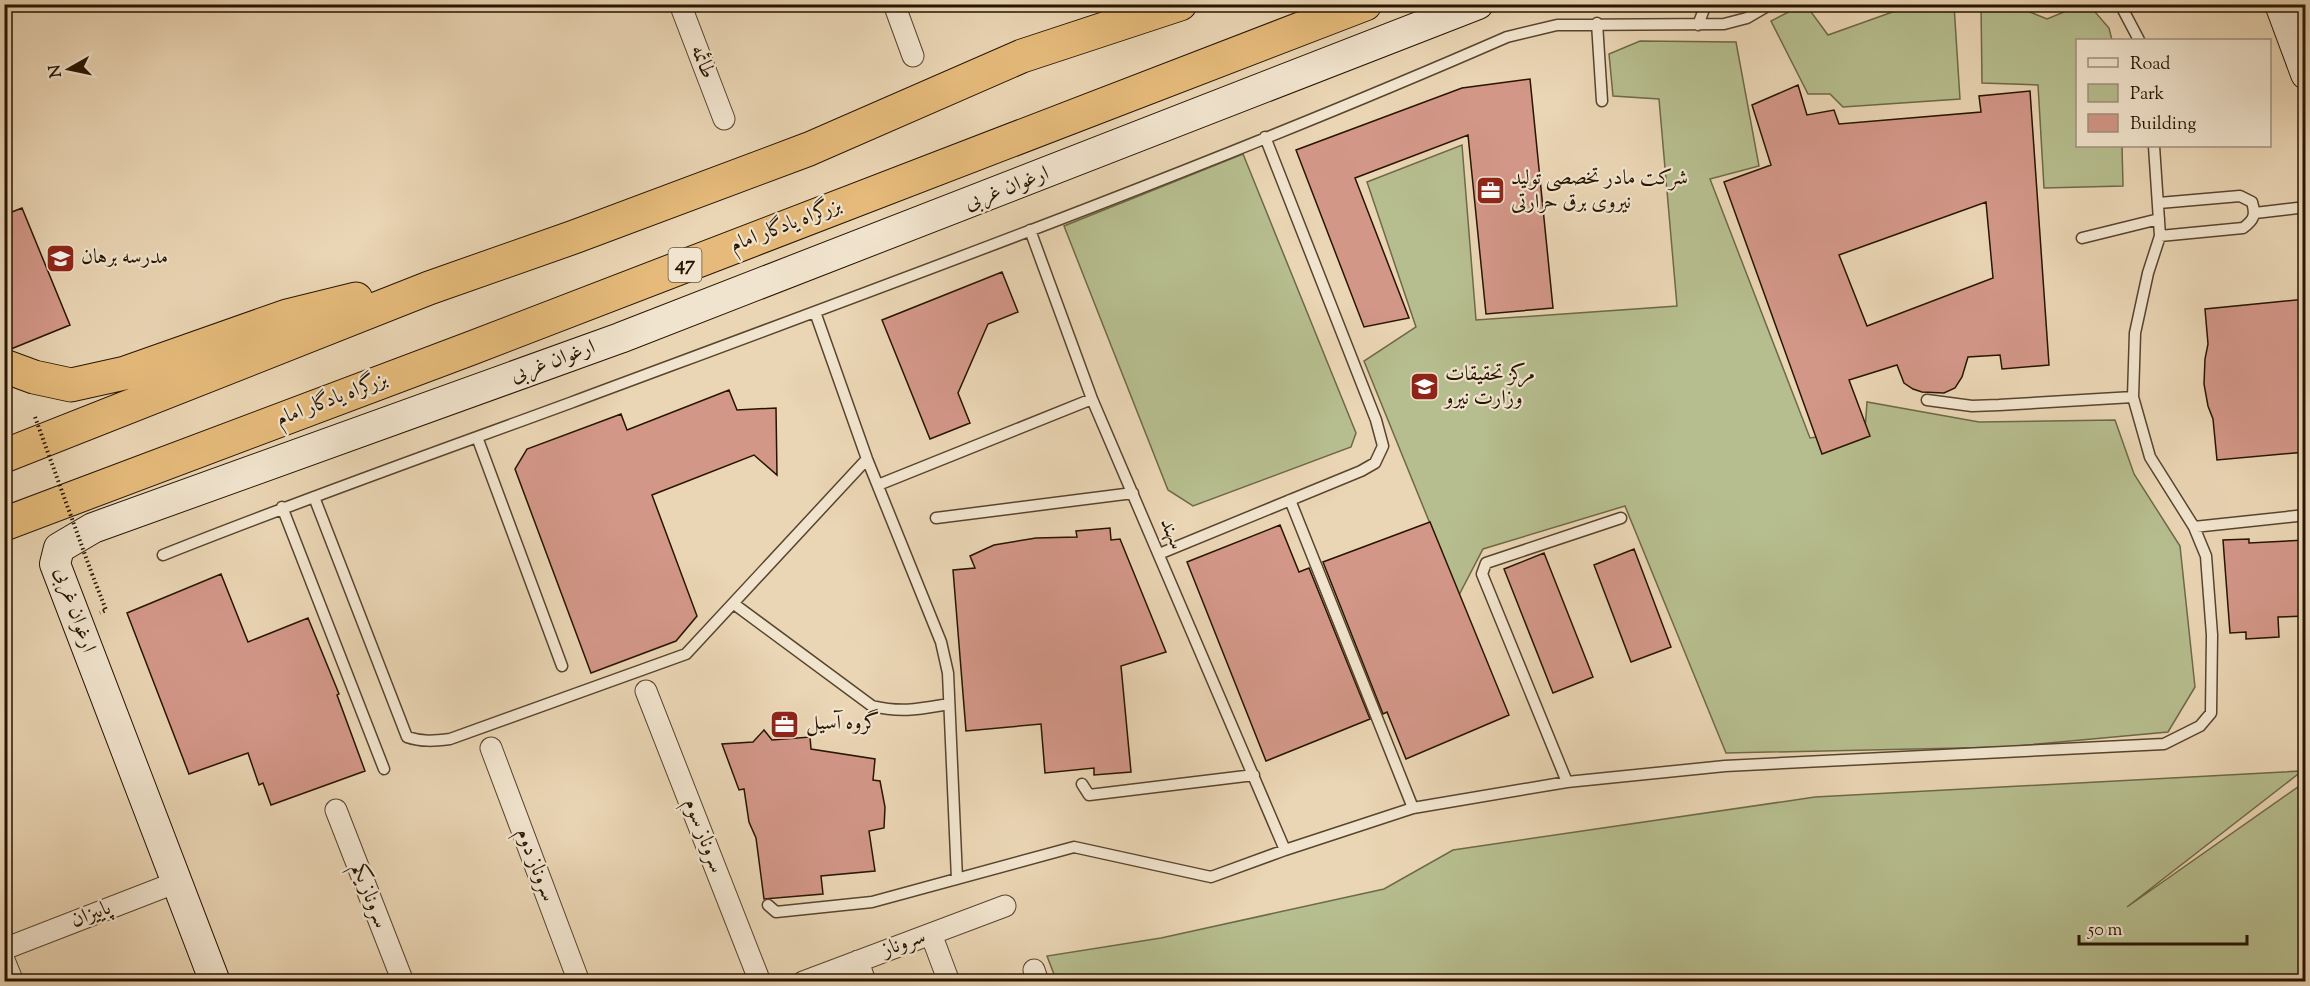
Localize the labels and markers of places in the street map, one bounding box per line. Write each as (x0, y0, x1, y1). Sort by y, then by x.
place label: شرکت مادر تخصصی تولید نیروی برق حرارتی (1511, 164, 1688, 218)
office icon: شرکت مادر تخصصی تولید نیروی برق حرارتی (1474, 175, 1506, 207)
school or university icon: مدرسه برهان (44, 242, 76, 274)
place label: مدرسه برهان (81, 243, 168, 273)
place label: مرکز تحقیقات وزارت نیرو (1443, 360, 1535, 414)
school or university icon: مرکز تحقیقات وزارت نیرو (1408, 371, 1440, 403)
office icon: گروه آسیل (769, 708, 801, 740)
place label: گروه آسیل (806, 708, 879, 739)

